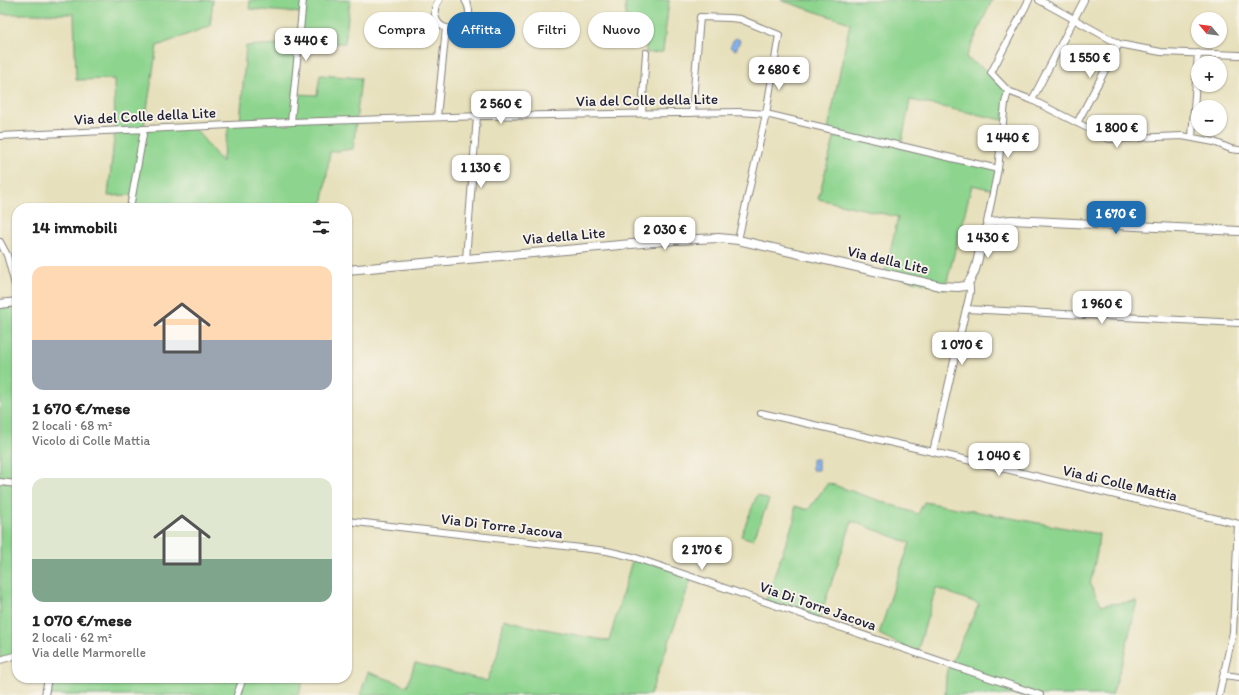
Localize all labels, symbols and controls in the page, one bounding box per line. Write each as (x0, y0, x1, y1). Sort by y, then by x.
chip: Compra (364, 12, 439, 48)
chip: Affitta (447, 12, 515, 48)
chip: Filtri (523, 12, 580, 48)
chip: Nuovo (588, 12, 654, 48)
north arrow (1191, 12, 1227, 48)
map controls (1191, 12, 1227, 136)
pin: 3 440 € (269, 28, 343, 62)
text: 3 440 € (284, 33, 328, 48)
pin: 1 550 € (1053, 45, 1127, 79)
text: 1 550 € (1070, 50, 1110, 65)
button: + (1191, 56, 1227, 92)
pin: 2 680 € (742, 57, 816, 91)
text: 2 680 € (758, 62, 800, 77)
street label: Via del Colle della Lite (576, 90, 718, 110)
pin: 2 560 € (464, 91, 538, 125)
text: 2 560 € (480, 96, 522, 111)
button: − (1191, 100, 1227, 136)
street label: Via del Colle della Lite (74, 103, 216, 129)
pin: 1 800 € (1080, 115, 1154, 149)
text: 1 800 € (1096, 120, 1138, 135)
pin: 1 440 € (971, 125, 1045, 159)
text: 1 440 € (987, 130, 1029, 145)
pin: 1 130 € (444, 155, 518, 189)
text: 1 130 € (461, 160, 501, 175)
pin: 1 670 € (1079, 201, 1153, 235)
text: 1 670 € (1096, 206, 1136, 221)
icon: filters (310, 216, 332, 238)
text: 14 immobili (32, 217, 117, 237)
pin: 2 030 € (628, 217, 702, 251)
text: 2 030 € (643, 222, 687, 237)
street label: Via della Lite (522, 223, 606, 249)
pin: 1 430 € (951, 225, 1025, 259)
text: 1 430 € (967, 230, 1009, 245)
street label: Via della Lite (846, 242, 930, 278)
pin: 1 960 € (1065, 291, 1139, 325)
icon: home (146, 292, 218, 364)
text: 1 960 € (1082, 296, 1123, 311)
pin: 1 070 € (925, 332, 999, 366)
text: 1 070 € (941, 337, 983, 352)
text: 1 670 €/mese (32, 398, 130, 418)
text: 2 locali · 68 m² (32, 418, 112, 433)
text: Vicolo di Colle Mattia (32, 433, 150, 448)
pin: 1 040 € (962, 443, 1036, 477)
text: 1 040 € (977, 448, 1021, 463)
street label: Via di Colle Mattia (1061, 461, 1180, 505)
icon: home (146, 504, 218, 576)
street label: Via Di Torre Jacova (440, 510, 564, 542)
pin: 2 170 € (665, 537, 739, 571)
text: 2 170 € (682, 542, 722, 557)
street label: Via Di Torre Jacova (757, 578, 879, 635)
text: 1 070 €/mese (32, 610, 132, 630)
text: 2 locali · 62 m² (32, 630, 112, 645)
text: Via delle Marmorelle (32, 645, 146, 660)

